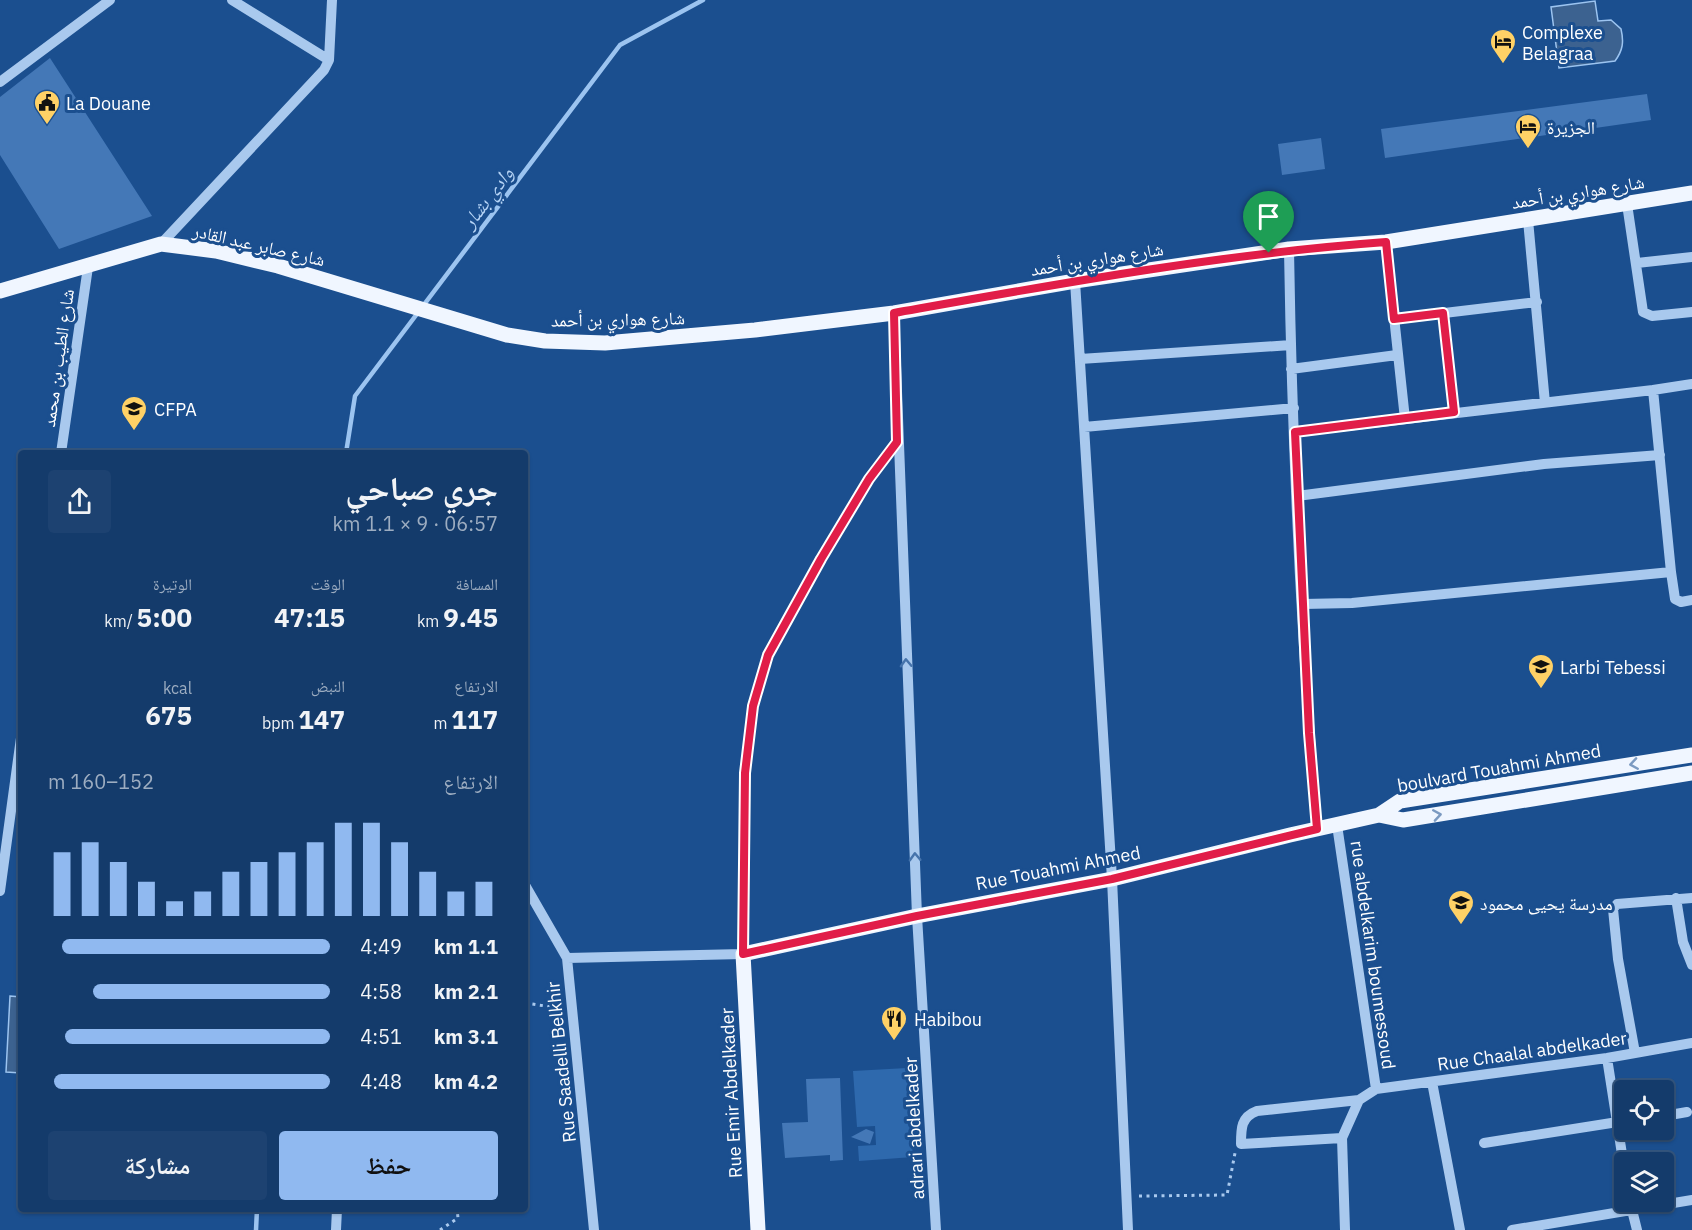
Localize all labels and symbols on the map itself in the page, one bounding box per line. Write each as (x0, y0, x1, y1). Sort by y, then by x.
place label: Complexe Belagraa (1522, 21, 1603, 65)
hotel icon: Complexe Belagraa (1488, 27, 1518, 65)
public building icon: La Douane (32, 88, 62, 126)
place label: La Douane (66, 92, 151, 115)
hotel icon: الجزيرة (1513, 112, 1543, 150)
place label: الجزيرة (1547, 116, 1595, 139)
water label: وادي بشار (454, 161, 522, 237)
street label: شارع هواري بن أحمد (1510, 170, 1647, 217)
pin (1243, 191, 1294, 253)
street label: شارع صابر عبد القادر (190, 218, 327, 271)
street label: شارع هواري بن أحمد (1029, 237, 1166, 284)
street label: شارع الطيب بن محمد (37, 287, 79, 429)
street label: شارع هواري بن أحمد (551, 306, 685, 335)
school or university icon: CFPA (119, 394, 149, 432)
place label: CFPA (154, 398, 197, 421)
school or university icon: Larbi Tebessi (1526, 652, 1556, 690)
place label: Larbi Tebessi (1560, 656, 1666, 679)
one-way arrow (900, 658, 913, 667)
street label: boulvard Touahmi Ahmed (1395, 739, 1603, 797)
one-way arrow (1630, 757, 1639, 769)
one-way arrow (1432, 809, 1441, 821)
street label: rue abdelkarim boumessoud (1346, 839, 1400, 1071)
street label: Rue Touahmi Ahmed (974, 841, 1142, 895)
one-way arrow (908, 853, 921, 862)
school or university icon: مدرسة يحيى محمود (1446, 888, 1476, 926)
place label: مدرسة يحيى محمود (1480, 892, 1613, 915)
street label: Rue Saadelli Belkhir (541, 980, 581, 1144)
restaurant icon: Habibou (879, 1004, 909, 1042)
street label: Rue Emir Abdelkader (715, 1007, 747, 1179)
place label: Habibou (914, 1008, 982, 1031)
street label: Rue Chaalal abdelkader (1436, 1026, 1629, 1076)
street label: adrari abdelkader (899, 1056, 929, 1200)

